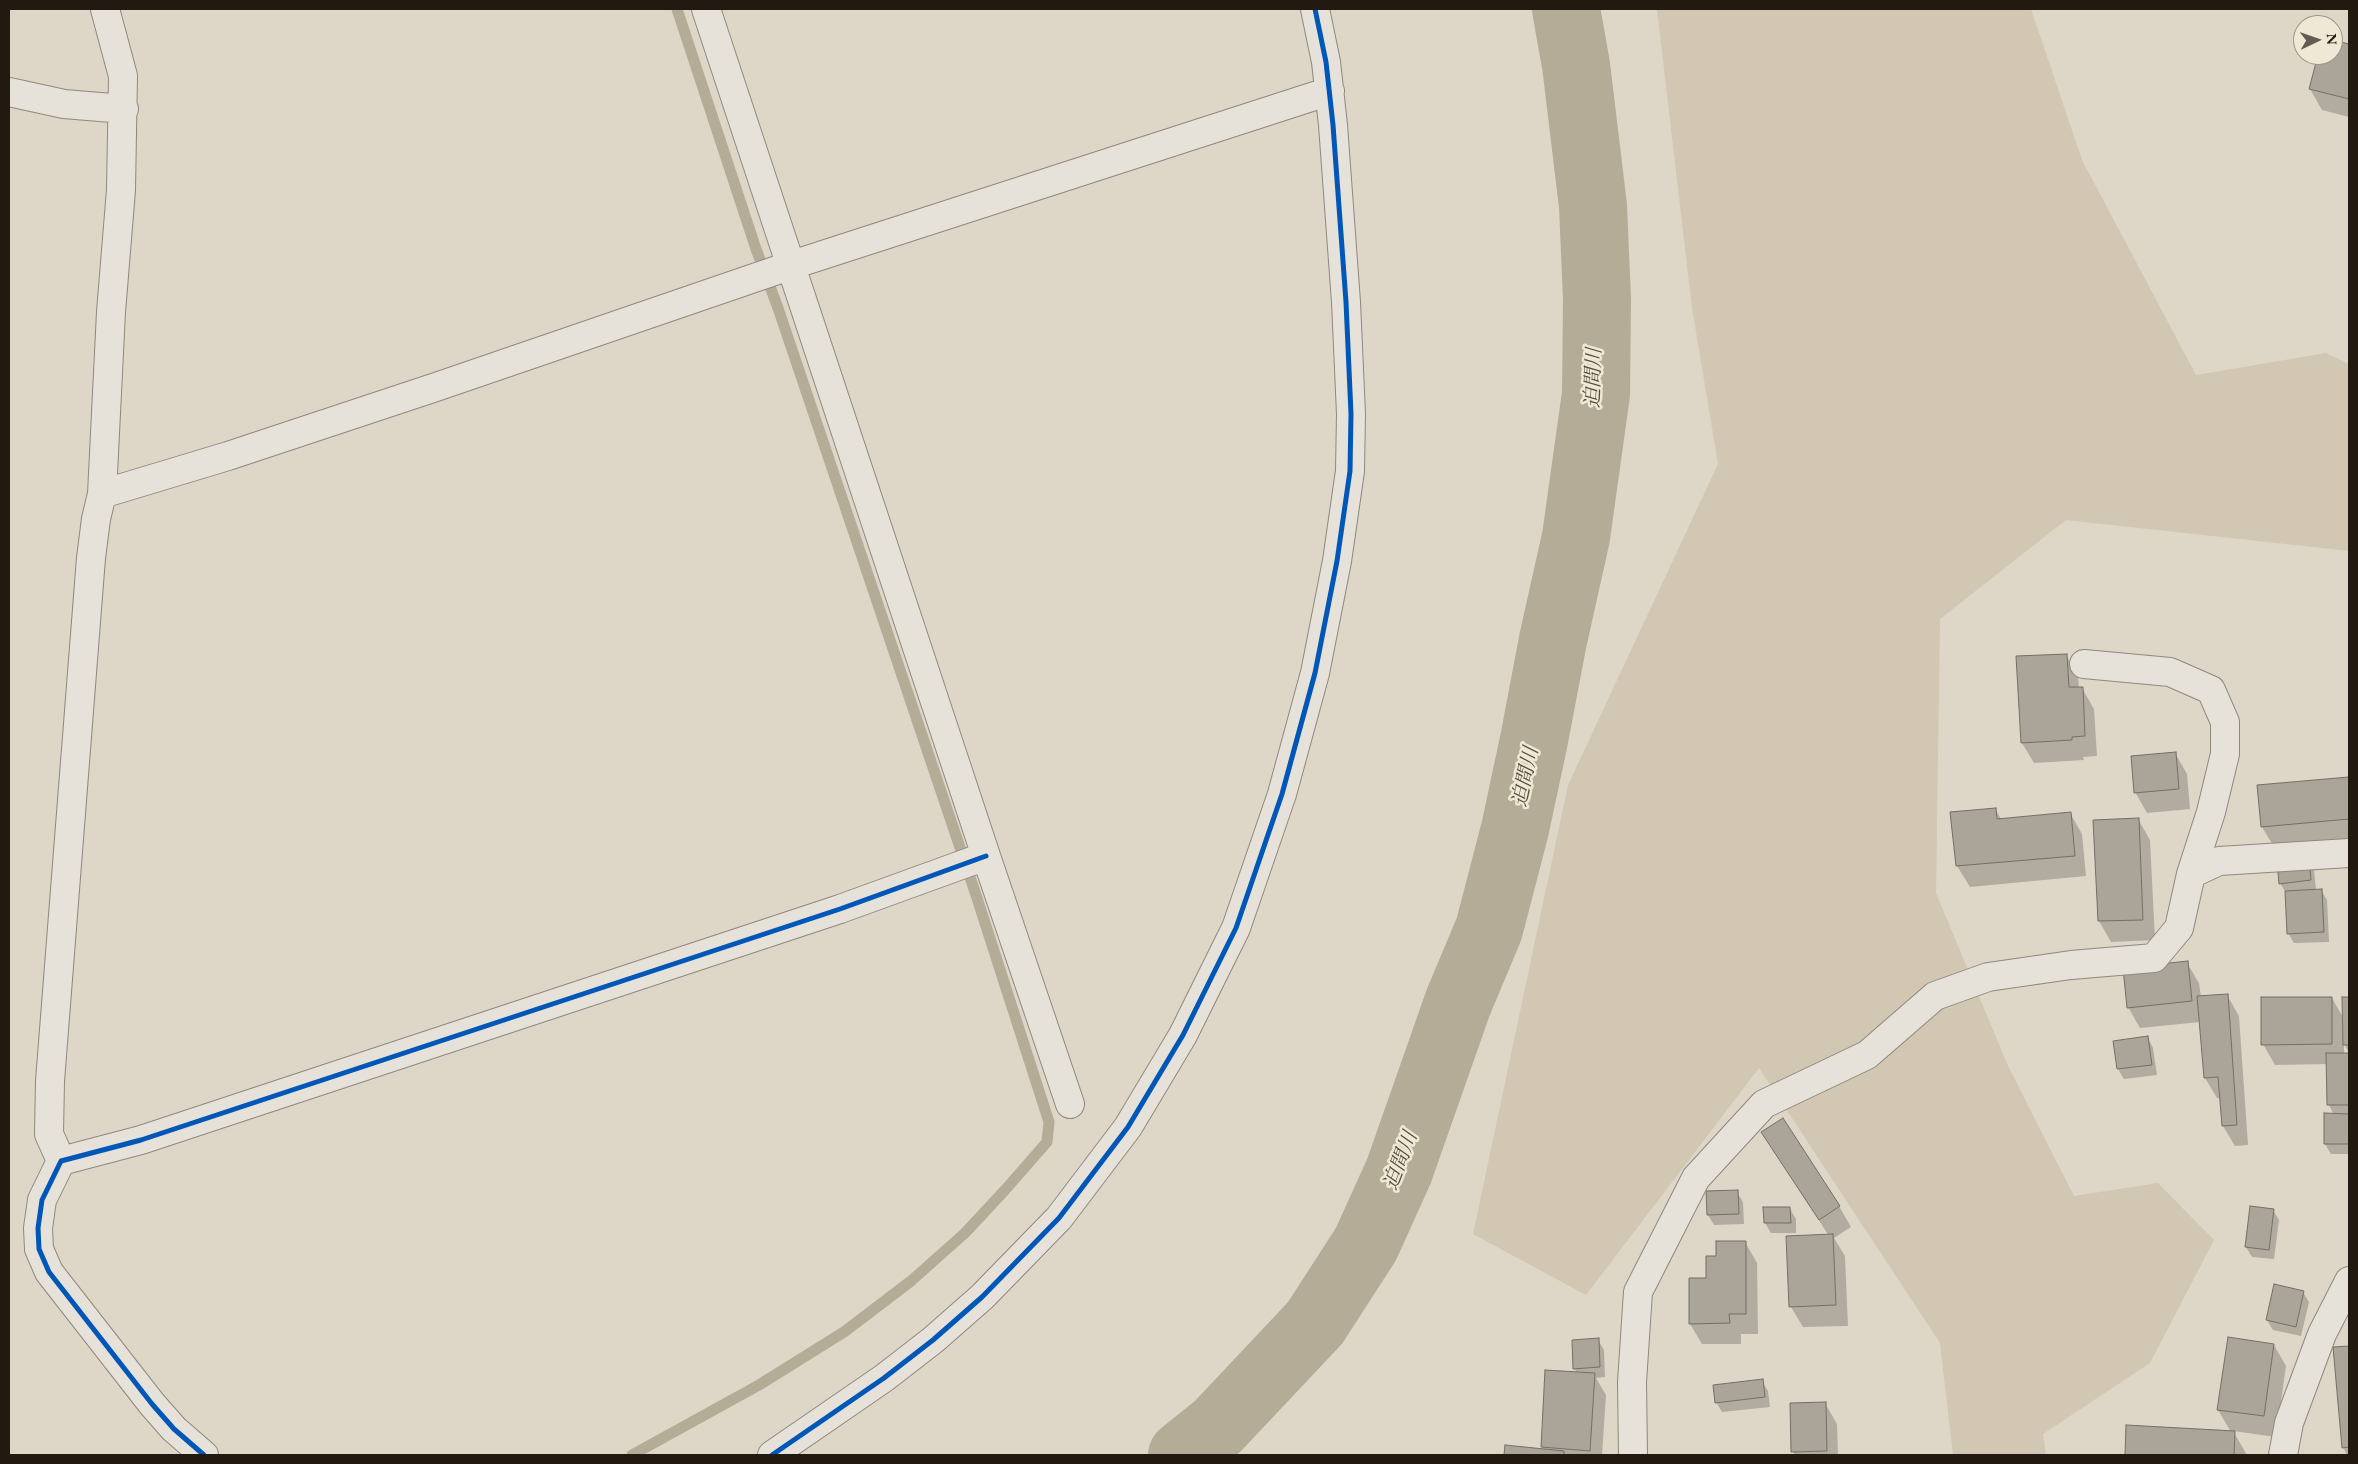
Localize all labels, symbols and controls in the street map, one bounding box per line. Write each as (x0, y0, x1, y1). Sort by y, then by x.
north arrow (2293, 15, 2343, 65)
text: N (2323, 33, 2341, 45)
water label: 迫間川 (1581, 348, 1607, 408)
water label: 迫間川 (1508, 745, 1544, 809)
water label: 迫間川 (1379, 1129, 1423, 1193)

